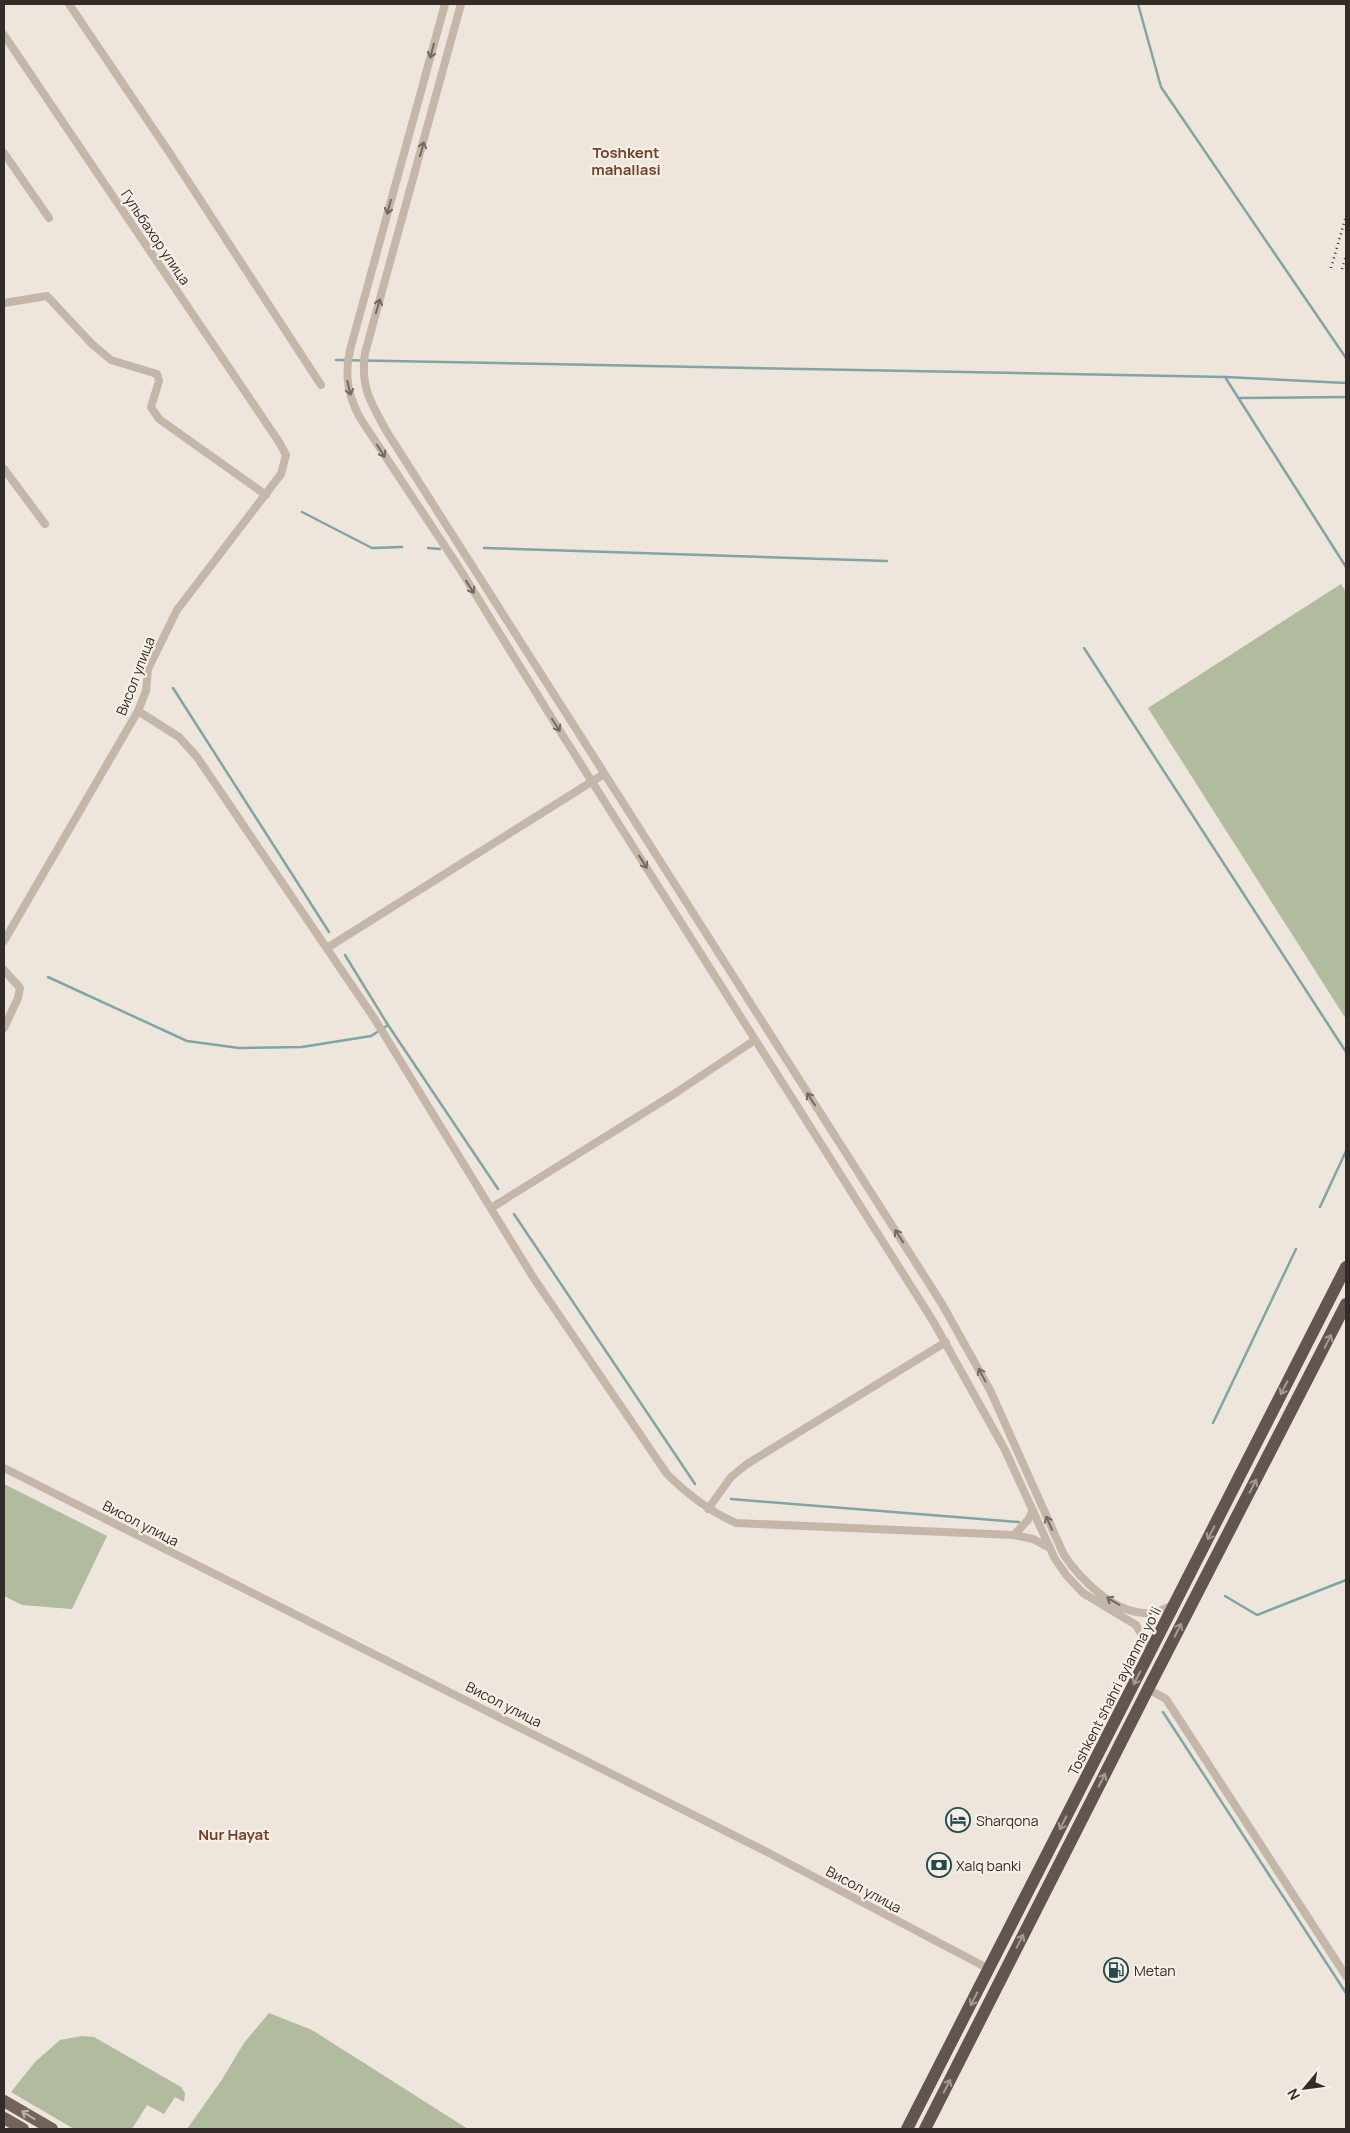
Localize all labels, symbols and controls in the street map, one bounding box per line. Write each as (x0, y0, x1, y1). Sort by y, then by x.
one-way arrow (427, 42, 436, 58)
one-way arrow (418, 142, 428, 158)
district label: Toshkent mahallasi (591, 142, 661, 180)
street label: Гульбахор улица (117, 186, 195, 288)
one-way arrow (383, 199, 393, 215)
one-way arrow (374, 298, 384, 314)
one-way arrow (345, 380, 354, 396)
one-way arrow (377, 443, 387, 457)
one-way arrow (466, 579, 476, 593)
street label: Висол улица (111, 634, 159, 718)
one-way arrow (550, 718, 561, 732)
one-way arrow (638, 855, 648, 869)
one-way arrow (806, 1092, 816, 1106)
one-way arrow (893, 1229, 904, 1243)
one-way arrow (1324, 1334, 1333, 1349)
one-way arrow (977, 1368, 986, 1383)
one-way arrow (1279, 1380, 1288, 1395)
one-way arrow (1248, 1478, 1258, 1493)
street label: Висол улица (100, 1496, 182, 1550)
one-way arrow (1043, 1516, 1053, 1531)
one-way arrow (1206, 1525, 1215, 1540)
one-way arrow (1107, 1596, 1121, 1606)
street label: Toshkent shahri aylanma yoʻli (1063, 1603, 1165, 1779)
one-way arrow (1174, 1623, 1183, 1638)
one-way arrow (1132, 1671, 1142, 1686)
street label: Висол улица (463, 1677, 545, 1731)
one-way arrow (1097, 1773, 1107, 1788)
hotel icon: Sharqona (945, 1807, 971, 1833)
place label: Sharqona (976, 1811, 1038, 1830)
one-way arrow (1058, 1815, 1067, 1830)
district label: Nur Hayat (198, 1824, 270, 1845)
bank icon: Xalq banki (926, 1852, 952, 1878)
place label: Xalq banki (956, 1856, 1021, 1875)
street label: Висол улица (823, 1861, 905, 1917)
one-way arrow (1016, 1934, 1025, 1949)
fuel station icon: Metan (1103, 1957, 1129, 1983)
place label: Metan (1134, 1961, 1176, 1980)
one-way arrow (969, 1991, 978, 2006)
north arrow (1280, 2063, 1330, 2113)
one-way arrow (943, 2079, 952, 2094)
text: N (1282, 2086, 1304, 2104)
one-way arrow (21, 2110, 35, 2120)

